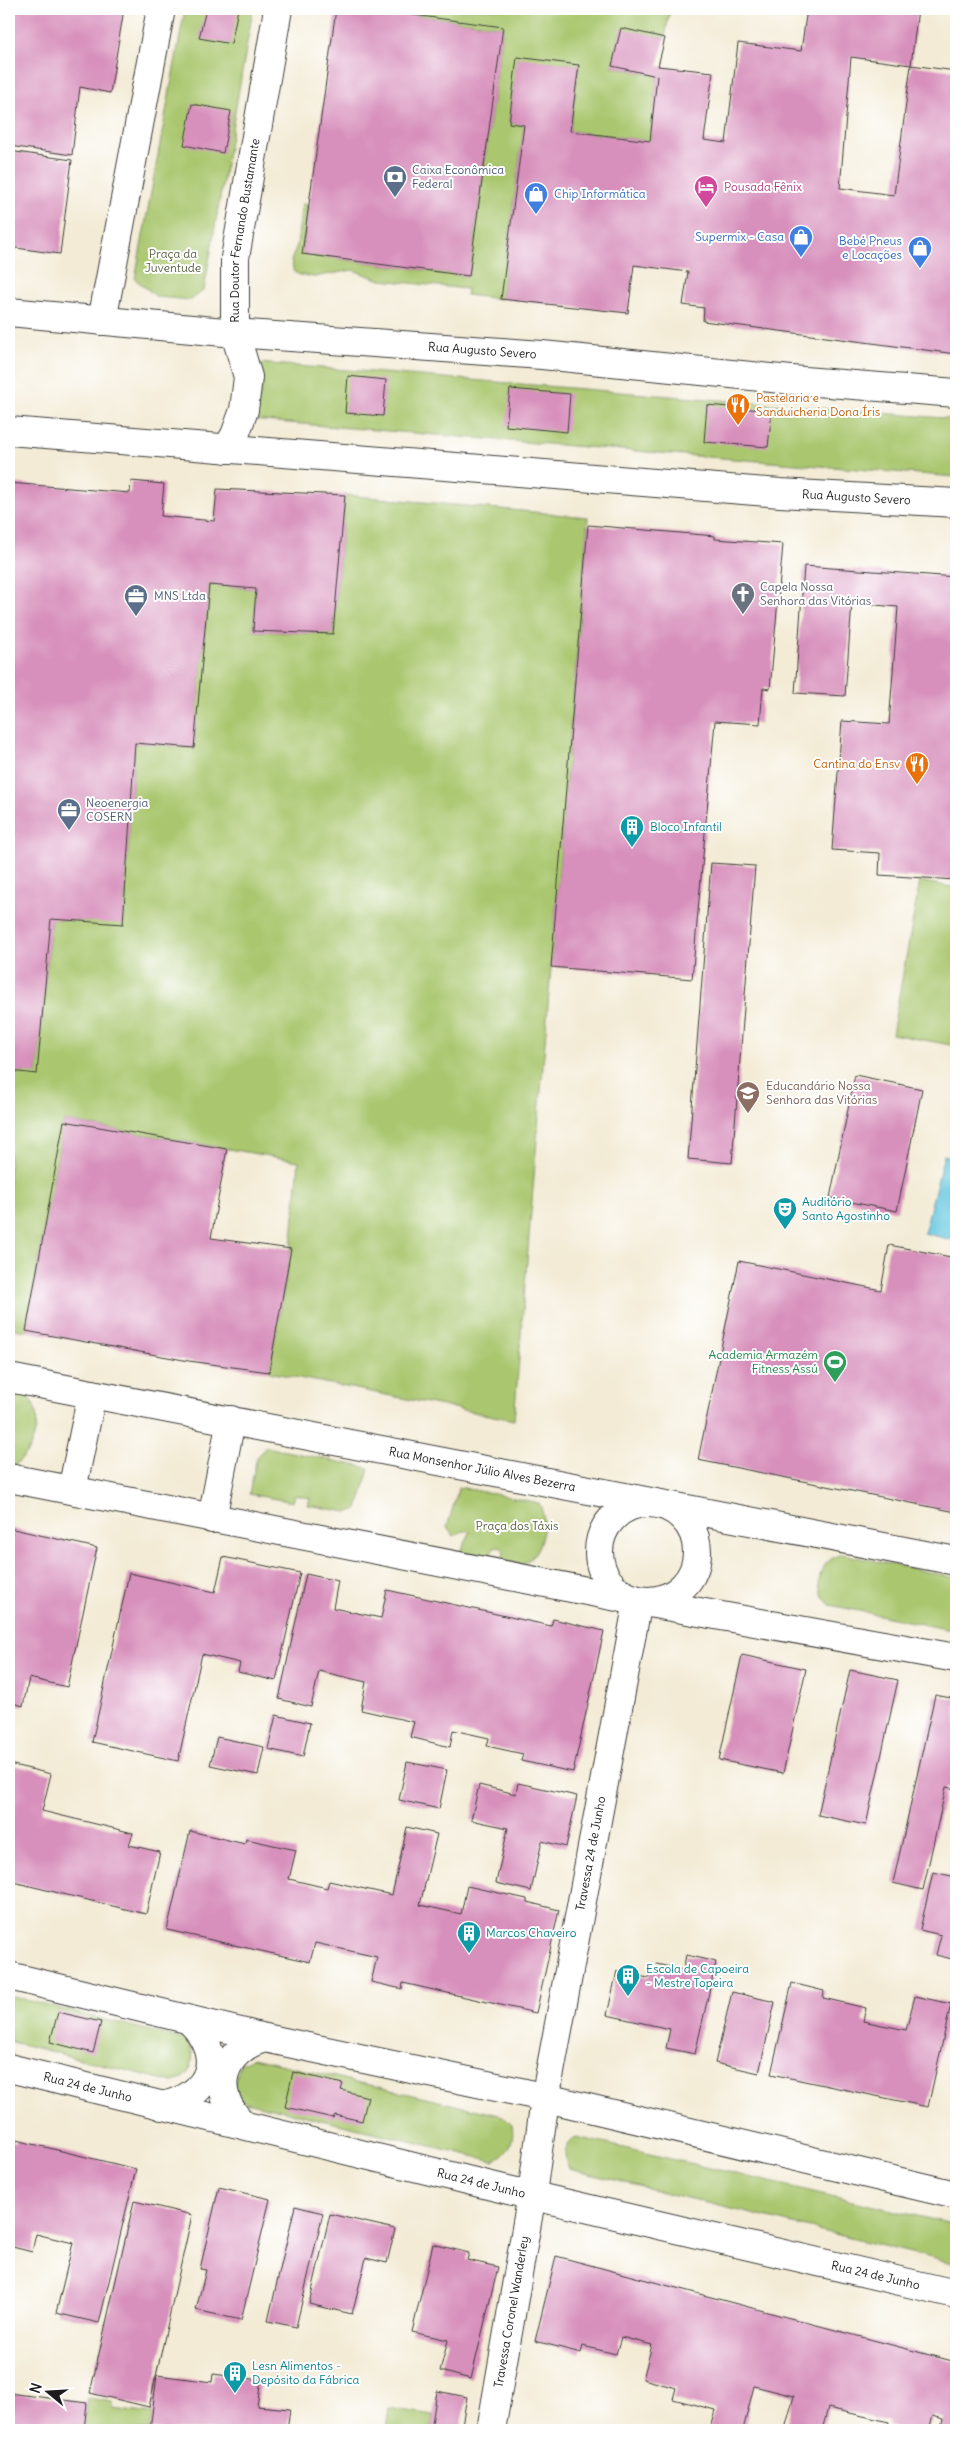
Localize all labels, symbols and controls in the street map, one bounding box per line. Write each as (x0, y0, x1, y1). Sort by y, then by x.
street label: Rua Doutor Fernando Bustamante (227, 137, 263, 323)
place label: Caixa Econômica Federal (412, 162, 504, 191)
bank icon: Caixa Econômica Federal (382, 164, 408, 198)
hotel icon: Pousada Fênix (693, 174, 719, 208)
place label: Pousada Fênix (724, 179, 802, 194)
shop icon: Chip Informática (523, 181, 549, 215)
place label: Chip Informática (554, 186, 646, 201)
shop icon: Supermix - Casa (788, 224, 814, 258)
place label: Supermix - Casa (695, 229, 784, 244)
place label: Bebé Pneus e Locações (839, 233, 902, 262)
shop icon: Bebé Pneus e Locações (907, 235, 933, 269)
park label: Praça da Juventude (145, 246, 201, 275)
street label: Rua Augusto Severo (428, 339, 537, 362)
place label: Pastelaria e Sanduicheria Dona Íris (756, 390, 880, 419)
restaurant icon: Pastelaria e Sanduicheria Dona Íris (725, 392, 751, 426)
street label: Rua Augusto Severo (802, 486, 911, 507)
place label: Capela Nossa Senhora das Vitórias (760, 579, 871, 608)
church icon: Capela Nossa Senhora das Vitórias (730, 581, 756, 615)
office icon: MNS Ltda (123, 583, 149, 617)
place label: MNS Ltda (154, 588, 206, 603)
restaurant icon: Cantina do Ensv (904, 751, 930, 785)
place label: Cantina do Ensv (813, 756, 900, 771)
place label: Neoenergia COSERN (86, 795, 148, 824)
office icon: Neoenergia COSERN (56, 797, 82, 831)
building icon: Bloco Infantil (619, 814, 645, 848)
place label: Bloco Infantil (650, 819, 722, 834)
place label: Educandário Nossa Senhora das Vitórias (766, 1078, 877, 1107)
school or university icon: Educandário Nossa Senhora das Vitórias (735, 1080, 761, 1114)
place label: Auditório Santo Agostinho (802, 1194, 890, 1223)
theatre icon: Auditório Santo Agostinho (772, 1196, 798, 1230)
place label: Academia Armazém Fitness Assú (709, 1347, 818, 1376)
sports icon: Academia Armazém Fitness Assú (822, 1349, 848, 1383)
street label: Rua Monsenhor Júlio Alves Bezerra (388, 1444, 577, 1494)
park label: Praça dos Táxis (475, 1518, 559, 1533)
street label: Travessa 24 de Junho (572, 1795, 608, 1912)
building icon: Marcos Chaveiro (456, 1920, 482, 1954)
place label: Marcos Chaveiro (486, 1925, 577, 1940)
place label: Escola de Capoeira - Mestre Topeira (646, 1961, 749, 1990)
building icon: Escola de Capoeira - Mestre Topeira (615, 1963, 641, 1997)
street label: Rua 24 de Junho (42, 2069, 134, 2105)
street label: Rua 24 de Junho (435, 2165, 527, 2201)
street label: Travessa Coronel Wanderley (490, 2235, 532, 2389)
street label: Rua 24 de Junho (830, 2257, 922, 2292)
place label: Lesn Alimentos - Depósito da Fábrica (252, 2358, 359, 2387)
building icon: Lesn Alimentos - Depósito da Fábrica (222, 2360, 248, 2394)
north arrow (22, 2366, 72, 2416)
text: N (26, 2381, 46, 2395)

